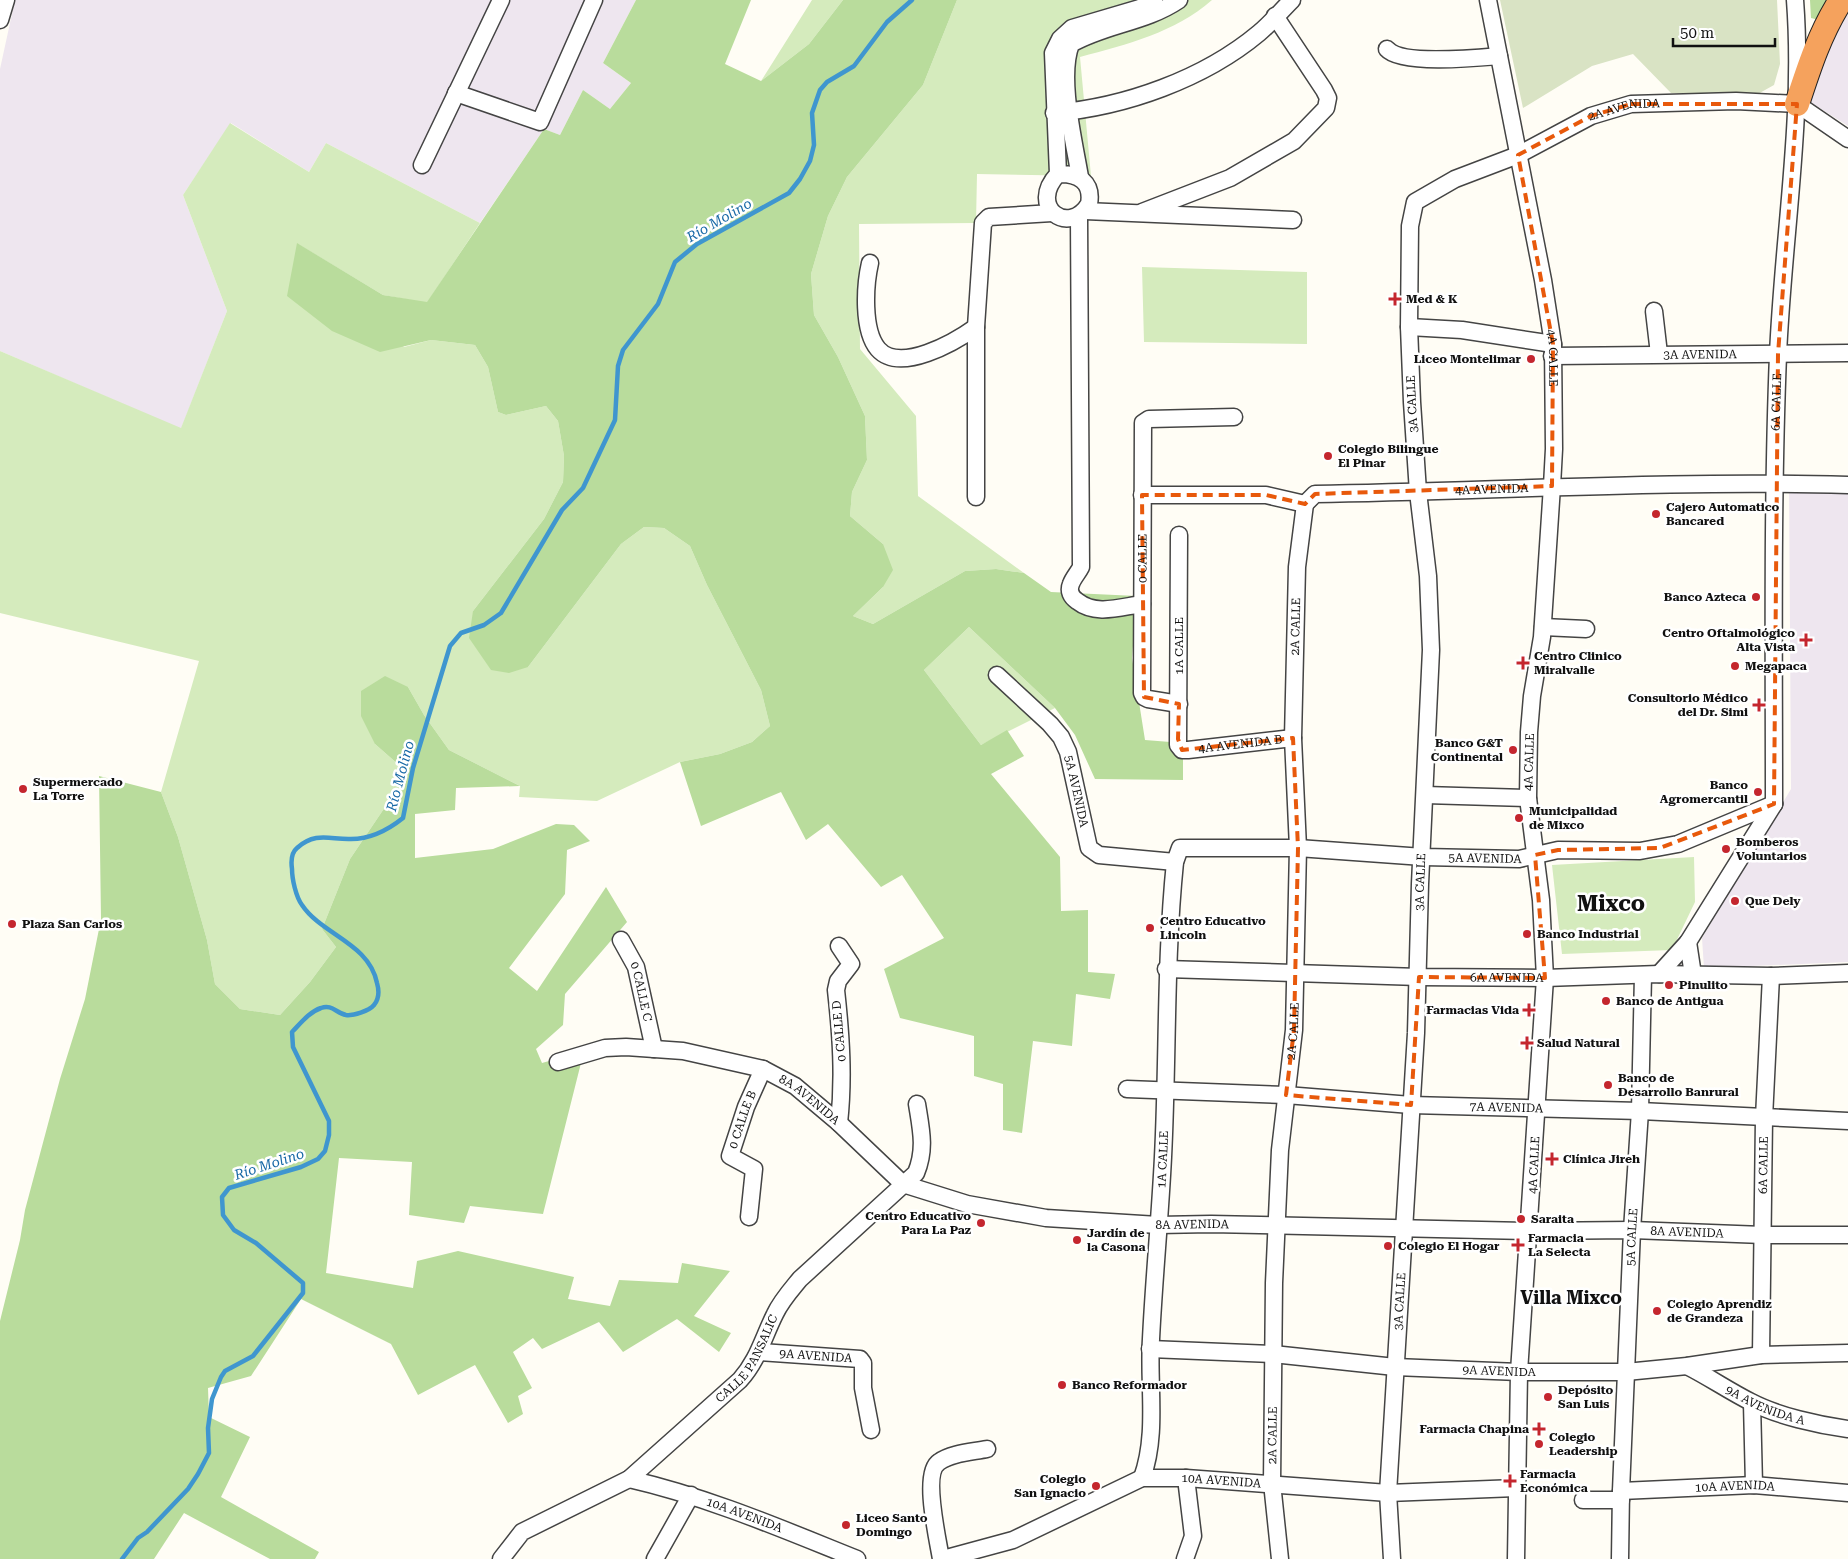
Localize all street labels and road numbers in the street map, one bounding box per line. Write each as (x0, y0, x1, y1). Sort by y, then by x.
street label: 2A AVENIDA (1586, 96, 1661, 124)
street label: 4A CALLE (1544, 328, 1560, 387)
street label: 3A AVENIDA (1663, 347, 1737, 362)
street label: 6A CALLE (1769, 373, 1784, 431)
street label: 3A CALLE (1404, 375, 1420, 433)
street label: 4A AVENIDA (1455, 481, 1529, 497)
street label: 0 CALLE (1135, 534, 1150, 583)
street label: 2A CALLE (1288, 598, 1303, 656)
street label: 1A CALLE (1172, 617, 1186, 675)
street label: 4A AVENIDA B (1197, 732, 1283, 756)
street label: 4A CALLE (1521, 733, 1537, 791)
street label: 5A AVENIDA (1062, 754, 1091, 829)
street label: 5A AVENIDA (1448, 851, 1523, 866)
street label: 3A CALLE (1412, 853, 1428, 911)
street label: 0 CALLE C (627, 959, 655, 1023)
street label: 6A AVENIDA (1470, 970, 1544, 985)
street label: 0 CALLE D (829, 1000, 849, 1062)
street label: 2A CALLE (1284, 1002, 1302, 1061)
street label: 8A AVENIDA (777, 1072, 843, 1128)
street label: 0 CALLE B (726, 1089, 759, 1150)
street label: 7A AVENIDA (1470, 1100, 1544, 1115)
street label: 1A CALLE (1154, 1130, 1171, 1189)
street label: 4A CALLE (1526, 1136, 1542, 1194)
street label: 6A CALLE (1756, 1136, 1771, 1194)
street label: 5A CALLE (1623, 1208, 1640, 1266)
street label: 8A AVENIDA (1155, 1217, 1230, 1232)
street label: 8A AVENIDA (1650, 1224, 1725, 1241)
street label: 3A CALLE (1391, 1272, 1408, 1331)
street label: CALLE PANSALIC (713, 1312, 781, 1405)
street label: 9A AVENIDA (779, 1346, 854, 1366)
street label: 9A AVENIDA (1462, 1363, 1536, 1379)
street label: 9A AVENIDA A (1723, 1382, 1807, 1428)
street label: 2A CALLE (1265, 1406, 1280, 1464)
street label: 10A AVENIDA (1181, 1471, 1262, 1491)
street label: 10A AVENIDA (1694, 1478, 1776, 1495)
street label: 10A AVENIDA (705, 1495, 785, 1536)

